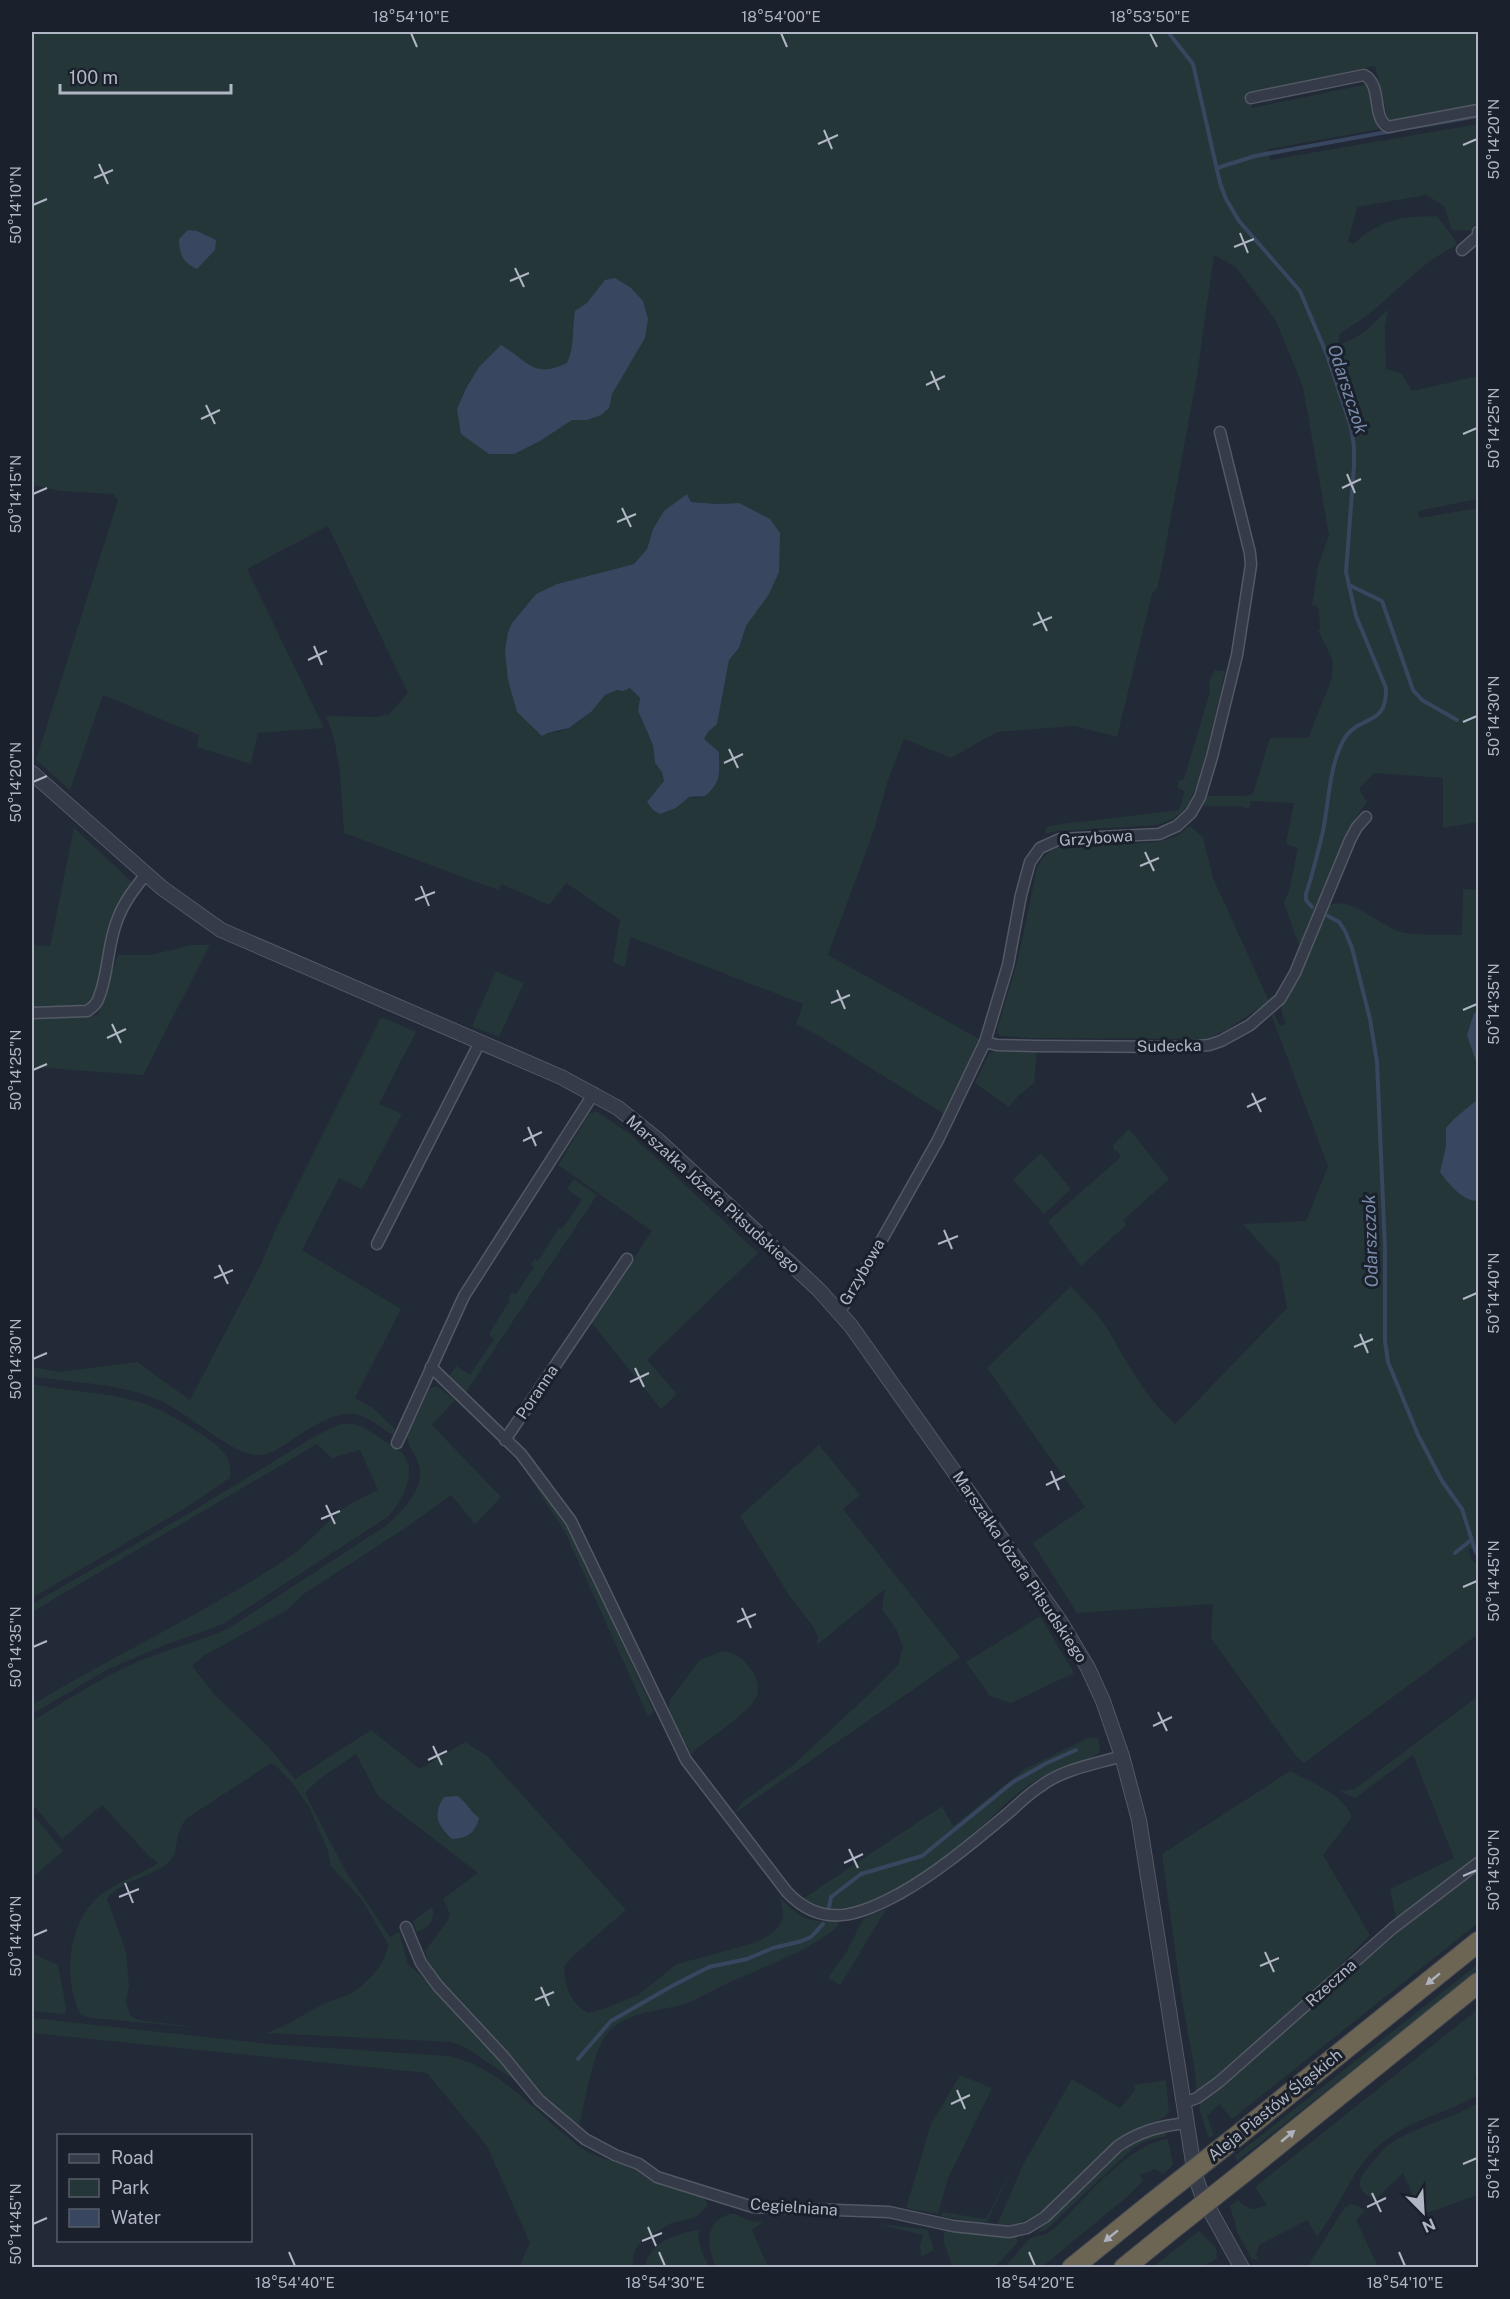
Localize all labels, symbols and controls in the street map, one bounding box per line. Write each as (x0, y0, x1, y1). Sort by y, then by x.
text: 18°54'10"E (373, 8, 449, 25)
text: 18°54'00"E (741, 8, 821, 25)
text: 18°53'50"E (1110, 8, 1190, 25)
scale bar (60, 57, 231, 95)
text: 100 m (69, 67, 118, 88)
text: 50°14'20"N (1485, 99, 1502, 179)
text: 50°14'10"N (7, 166, 24, 244)
water label: Odarszczok (1324, 341, 1372, 437)
text: 50°14'25"N (1485, 387, 1502, 469)
text: 50°14'15"N (7, 455, 24, 533)
text: 50°14'30"N (1485, 675, 1502, 757)
text: 50°14'20"N (7, 742, 24, 822)
street label: Grzybowa (1059, 826, 1133, 850)
text: 50°14'35"N (1485, 963, 1502, 1045)
text: 50°14'25"N (7, 1029, 24, 1111)
street label: Sudecka (1136, 1036, 1202, 1056)
street label: Marszałka Józefa Piłsudskiego (622, 1111, 804, 1277)
water label: Odarszczok (1358, 1194, 1382, 1288)
street label: Grzybowa (835, 1235, 889, 1309)
text: 50°14'40"N (1485, 1252, 1502, 1334)
text: 50°14'30"N (7, 1318, 24, 1400)
street label: Poranna (512, 1361, 562, 1423)
street label: Marszałka Józefa Piłsudskiego (949, 1468, 1091, 1666)
text: 50°14'45"N (1485, 1540, 1502, 1622)
text: 50°14'35"N (7, 1606, 24, 1688)
text: 50°14'50"N (1485, 1829, 1502, 1911)
text: 50°14'40"N (7, 1895, 24, 1977)
street label: Rzeczna (1302, 1955, 1360, 2011)
one-way arrow (1425, 1972, 1441, 1985)
street label: Aleja Piastów Śląskich (1204, 2044, 1346, 2165)
text: 50°14'55"N (1485, 2117, 1502, 2199)
one-way arrow (1280, 2130, 1295, 2143)
legend (57, 2134, 252, 2242)
text: Road (111, 2147, 154, 2168)
text: Park (111, 2177, 149, 2198)
north arrow (1393, 2182, 1453, 2242)
text: 50°14'45"N (7, 2183, 24, 2265)
street label: Cegielniana (750, 2194, 838, 2220)
text: Water (111, 2207, 161, 2228)
text: N (1419, 2214, 1438, 2236)
one-way arrow (1104, 2229, 1119, 2241)
text: 18°54'40"E (255, 2274, 335, 2291)
text: 18°54'30"E (625, 2274, 705, 2291)
text: 18°54'20"E (995, 2274, 1075, 2291)
text: 18°54'10"E (1367, 2274, 1443, 2291)

